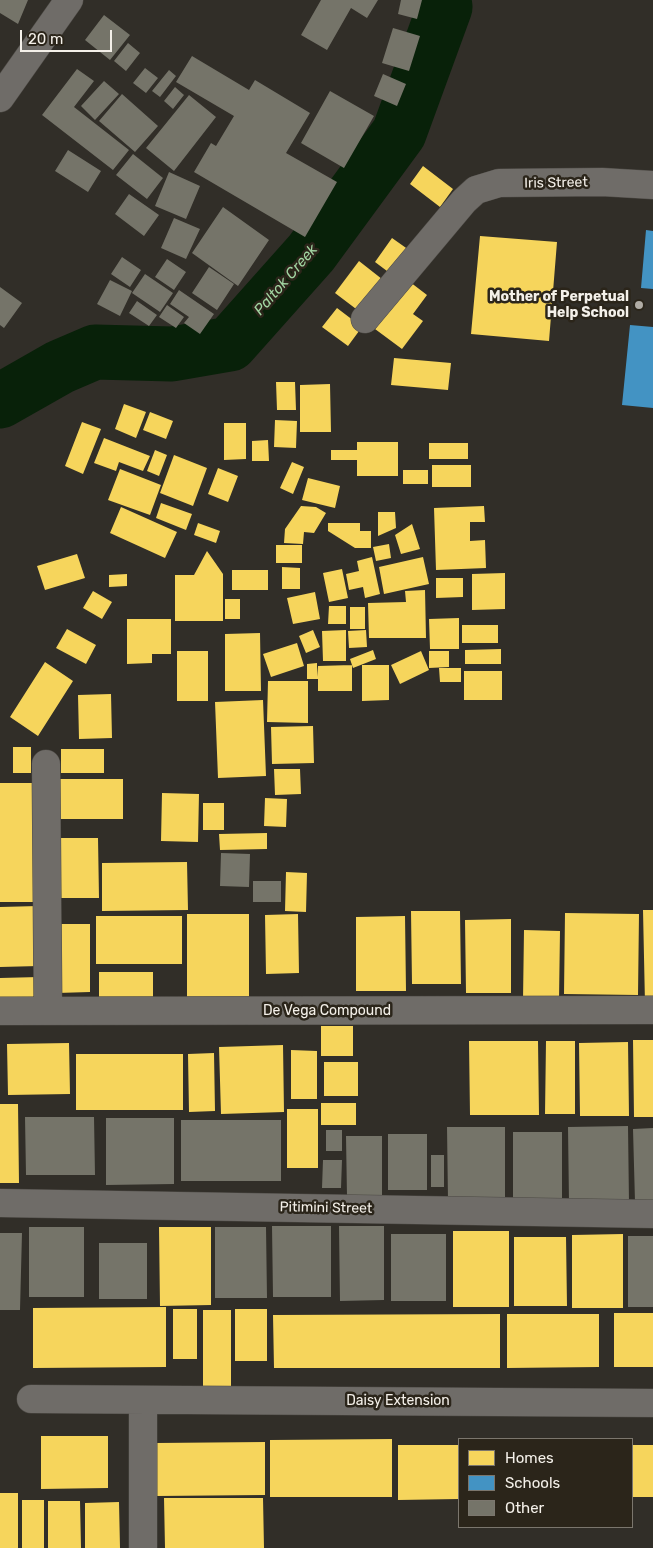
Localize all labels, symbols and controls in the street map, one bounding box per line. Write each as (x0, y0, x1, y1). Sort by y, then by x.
scale bar (22, 20, 115, 52)
text: 20 m (28, 30, 63, 48)
street label: Iris Street (524, 174, 588, 192)
water label: Paltok Creek (250, 241, 322, 319)
place label: Mother of Perpetual Help School (489, 289, 629, 322)
marker: Mother of Perpetual Help School (633, 299, 645, 311)
street label: De Vega Compound (263, 1003, 391, 1019)
street label: Pitimini Street (279, 1199, 373, 1217)
street label: Daisy Extension (346, 1393, 450, 1409)
legend (458, 1438, 633, 1528)
text: Homes (505, 1449, 554, 1467)
text: Schools (505, 1474, 560, 1492)
text: Other (505, 1499, 544, 1517)

